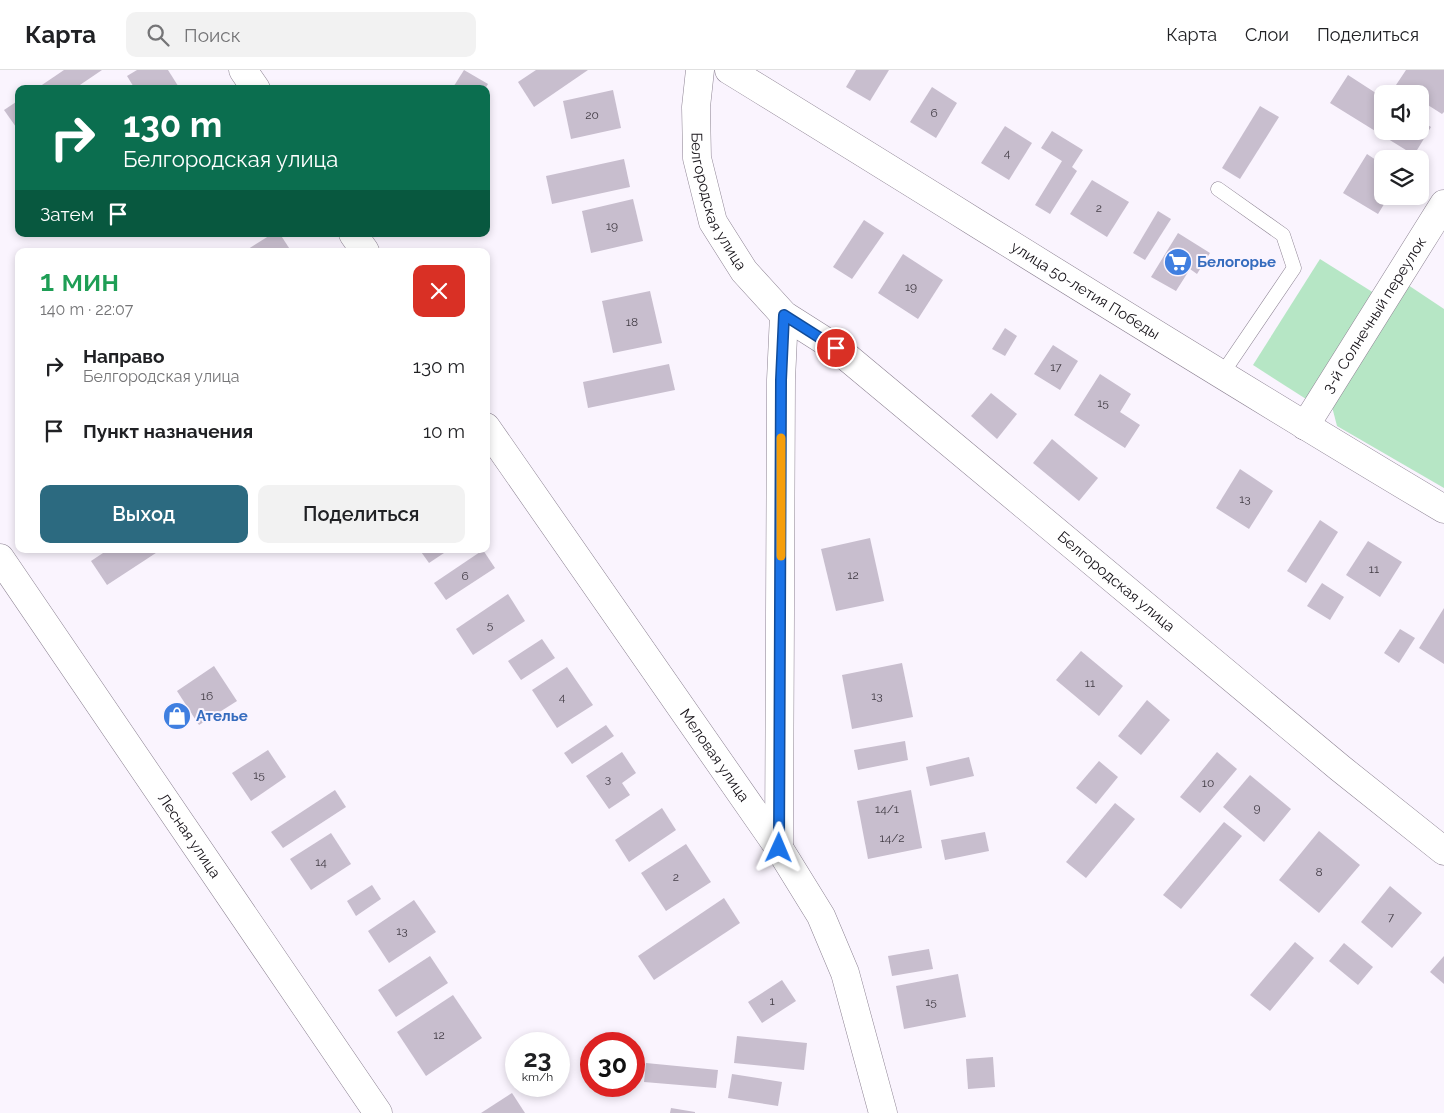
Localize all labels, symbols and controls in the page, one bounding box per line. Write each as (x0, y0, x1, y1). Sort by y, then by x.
search box (126, 12, 476, 57)
text: Карта (25, 20, 96, 49)
icon: search (144, 21, 172, 49)
text: Поиск (184, 24, 241, 46)
text: Карта (1166, 24, 1217, 45)
text: Слои (1245, 24, 1289, 45)
text: Поделиться (1317, 24, 1419, 45)
map controls (1374, 85, 1429, 205)
button: sound (1374, 85, 1429, 140)
text: 130 m (123, 104, 222, 145)
icon: right (40, 105, 105, 170)
house number: 6 (930, 106, 938, 120)
house number: 20 (585, 108, 599, 122)
street label: Белгородская улица (687, 132, 750, 274)
text: Белгородская улица (123, 146, 338, 172)
house number: 4 (1004, 146, 1011, 160)
button: layers (1374, 150, 1429, 205)
icon: arrive (104, 200, 132, 228)
house number: 2 (1096, 201, 1102, 215)
text: Затем (40, 203, 94, 225)
house number: 19 (606, 219, 618, 233)
street label: 3-й Солнечный переулок (1319, 234, 1430, 396)
street label: улица 50-летия Победы (1008, 238, 1163, 343)
supermarket icon: Белогорье (1163, 247, 1193, 277)
place label: Белогорье (1197, 253, 1276, 271)
text: 1 мин (40, 263, 119, 298)
button: close (413, 265, 465, 317)
house number: 19 (905, 280, 917, 294)
text: 140 m · 22:07 (40, 300, 133, 319)
house number: 18 (626, 315, 638, 329)
pin (815, 327, 857, 369)
icon: arrive (822, 334, 850, 362)
text: Направо (83, 345, 164, 367)
icon: right (40, 352, 68, 380)
text: 130 m (413, 355, 465, 377)
house number: 17 (1050, 360, 1062, 374)
text: Белгородская улица (83, 367, 240, 386)
house number: 15 (1097, 396, 1109, 410)
icon: arrive (40, 417, 68, 445)
text: Пункт назначения (83, 420, 253, 442)
text: 10 m (423, 420, 465, 442)
button: Выход (40, 485, 248, 543)
button: Поделиться (258, 485, 465, 543)
house number: 13 (1239, 492, 1251, 506)
street label: Белгородская улица (1054, 528, 1178, 635)
house number: 11 (1369, 562, 1379, 576)
house number: 12 (847, 568, 859, 582)
house number: 6 (461, 569, 469, 583)
house number: 5 (487, 618, 494, 632)
house number: 11 (1085, 676, 1095, 690)
house number: 16 (201, 689, 213, 703)
house number: 13 (871, 689, 883, 703)
house number: 4 (559, 690, 566, 704)
shop icon: Ателье (162, 701, 192, 731)
street label: Меловая улица (676, 705, 753, 805)
place label: Ателье (196, 707, 248, 725)
house number: 15 (253, 768, 265, 782)
house number: 3 (605, 772, 611, 786)
house number: 10 (1202, 776, 1214, 790)
street label: Лесная улица (154, 790, 224, 882)
house number: 9 (1253, 801, 1261, 815)
house number: 14/1 (875, 802, 899, 816)
position arrow (752, 821, 804, 873)
house number: 14/2 (880, 831, 904, 845)
house number: 14 (315, 855, 327, 869)
house number: 8 (1315, 865, 1323, 879)
house number: 2 (673, 870, 679, 884)
house number: 7 (1388, 910, 1395, 924)
house number: 13 (396, 924, 408, 938)
house number: 1 (769, 994, 775, 1008)
house number: 15 (925, 995, 937, 1009)
house number: 12 (433, 1028, 445, 1042)
speed limit sign: 30 (580, 1032, 645, 1097)
text: 23 (523, 1043, 552, 1073)
text: km/h (522, 1070, 553, 1084)

